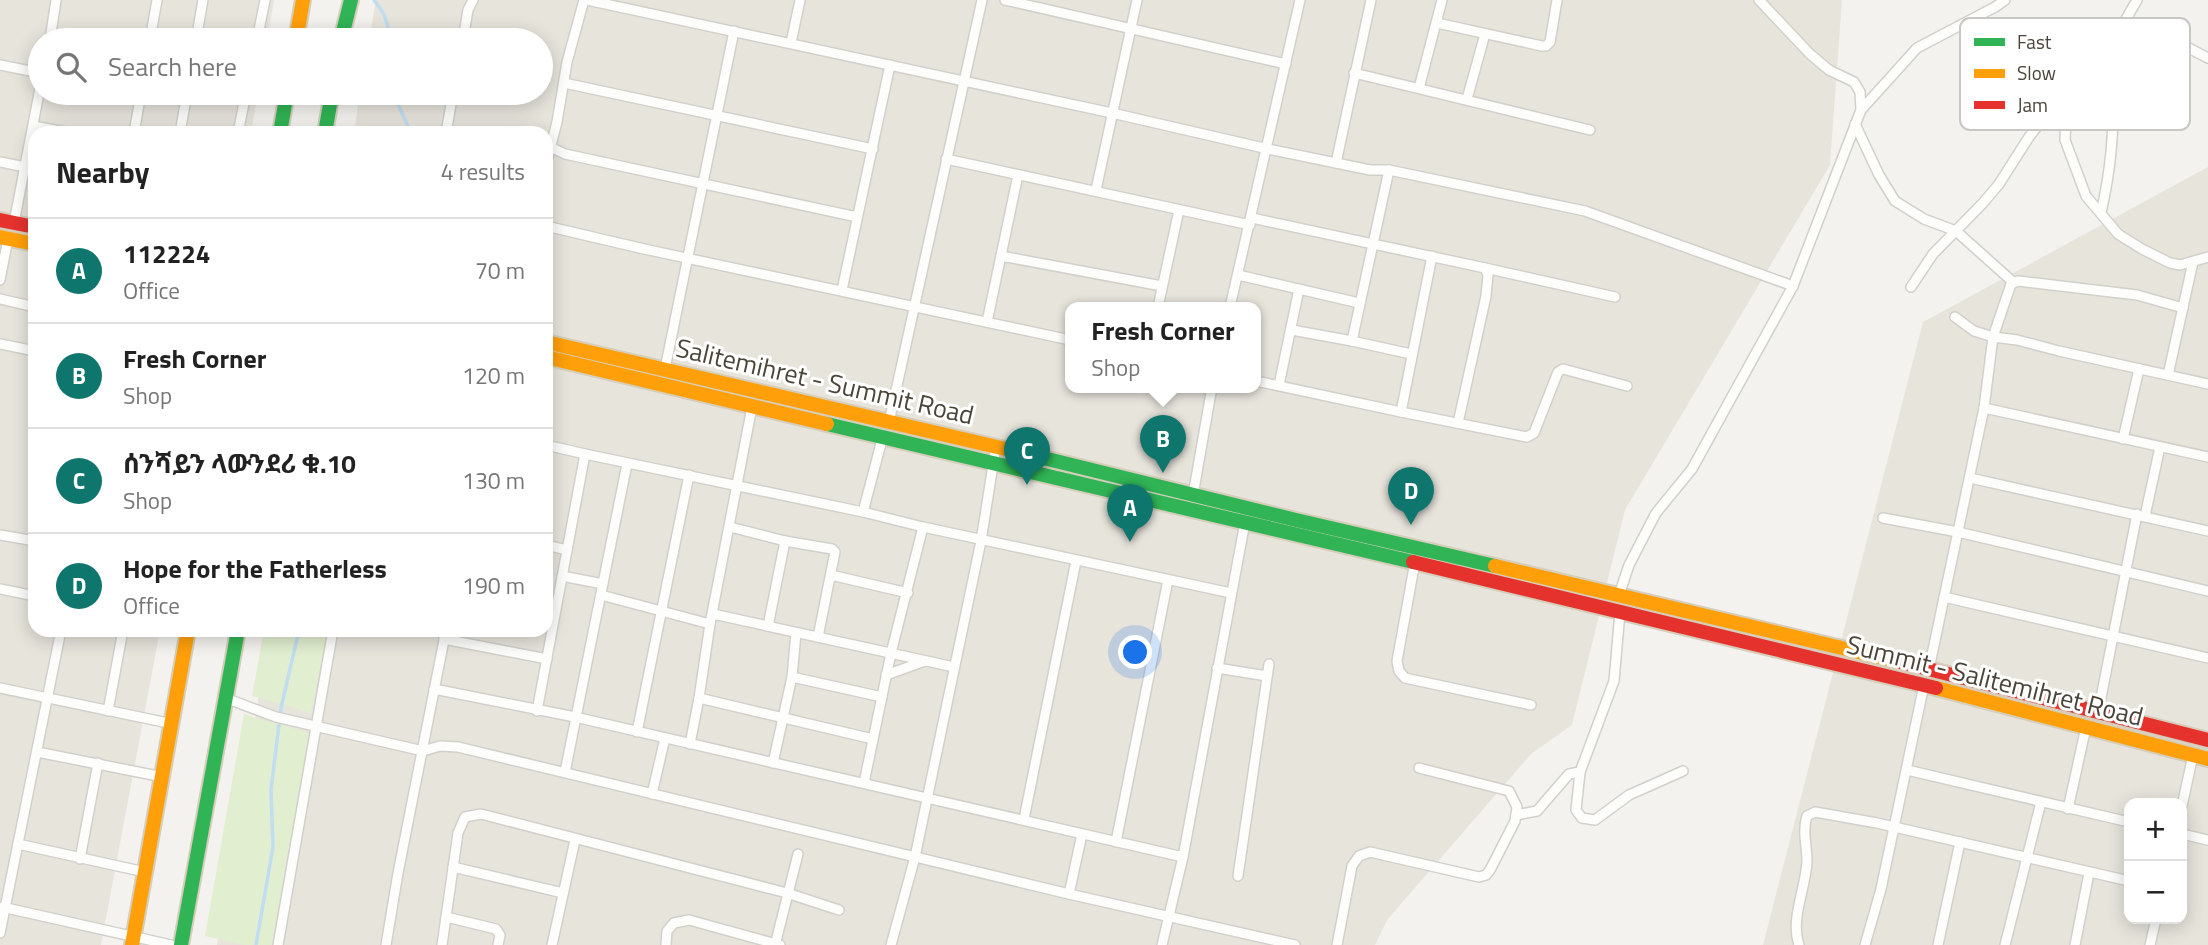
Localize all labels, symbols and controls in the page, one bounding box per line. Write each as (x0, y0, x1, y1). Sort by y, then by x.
legend (1960, 18, 2190, 130)
text: Fast (2017, 27, 2052, 56)
search box (28, 28, 553, 105)
text: Search here (108, 47, 237, 86)
icon: search (52, 48, 90, 86)
text: Slow (2017, 58, 2056, 87)
text: Jam (2017, 90, 2048, 119)
text: Nearby (56, 149, 149, 195)
text: 4 results (441, 154, 525, 189)
text: 112224 (123, 234, 210, 273)
text: A (72, 253, 86, 288)
text: 70 m (475, 253, 525, 288)
text: Office (123, 273, 180, 308)
popup (1065, 302, 1261, 393)
text: Fresh Corner (1091, 311, 1235, 350)
street label: Salitemihret - Summit Road (672, 328, 978, 434)
text: Fresh Corner (123, 339, 266, 378)
text: Shop (1091, 350, 1140, 385)
text: B (72, 358, 86, 393)
text: 120 m (462, 358, 525, 393)
text: Shop (123, 378, 172, 413)
pin: B (1140, 415, 1186, 473)
pin: C (1004, 427, 1050, 485)
text: ሰንሻይን ላውንደሪ ቁ.10 (123, 444, 356, 483)
text: C (73, 463, 85, 498)
text: 130 m (462, 463, 525, 498)
pin: D (1388, 467, 1434, 525)
text: Shop (123, 483, 172, 518)
pin: A (1107, 484, 1153, 542)
text: Hope for the Fatherless (123, 549, 387, 588)
text: D (72, 568, 86, 603)
text: 190 m (462, 568, 525, 603)
text: Office (123, 588, 180, 623)
street label: Summit - Salitemihret Road (1843, 624, 2147, 736)
your location (1118, 635, 1152, 669)
map controls (2124, 798, 2187, 924)
button: + (2124, 798, 2187, 861)
button: − (2124, 861, 2187, 924)

